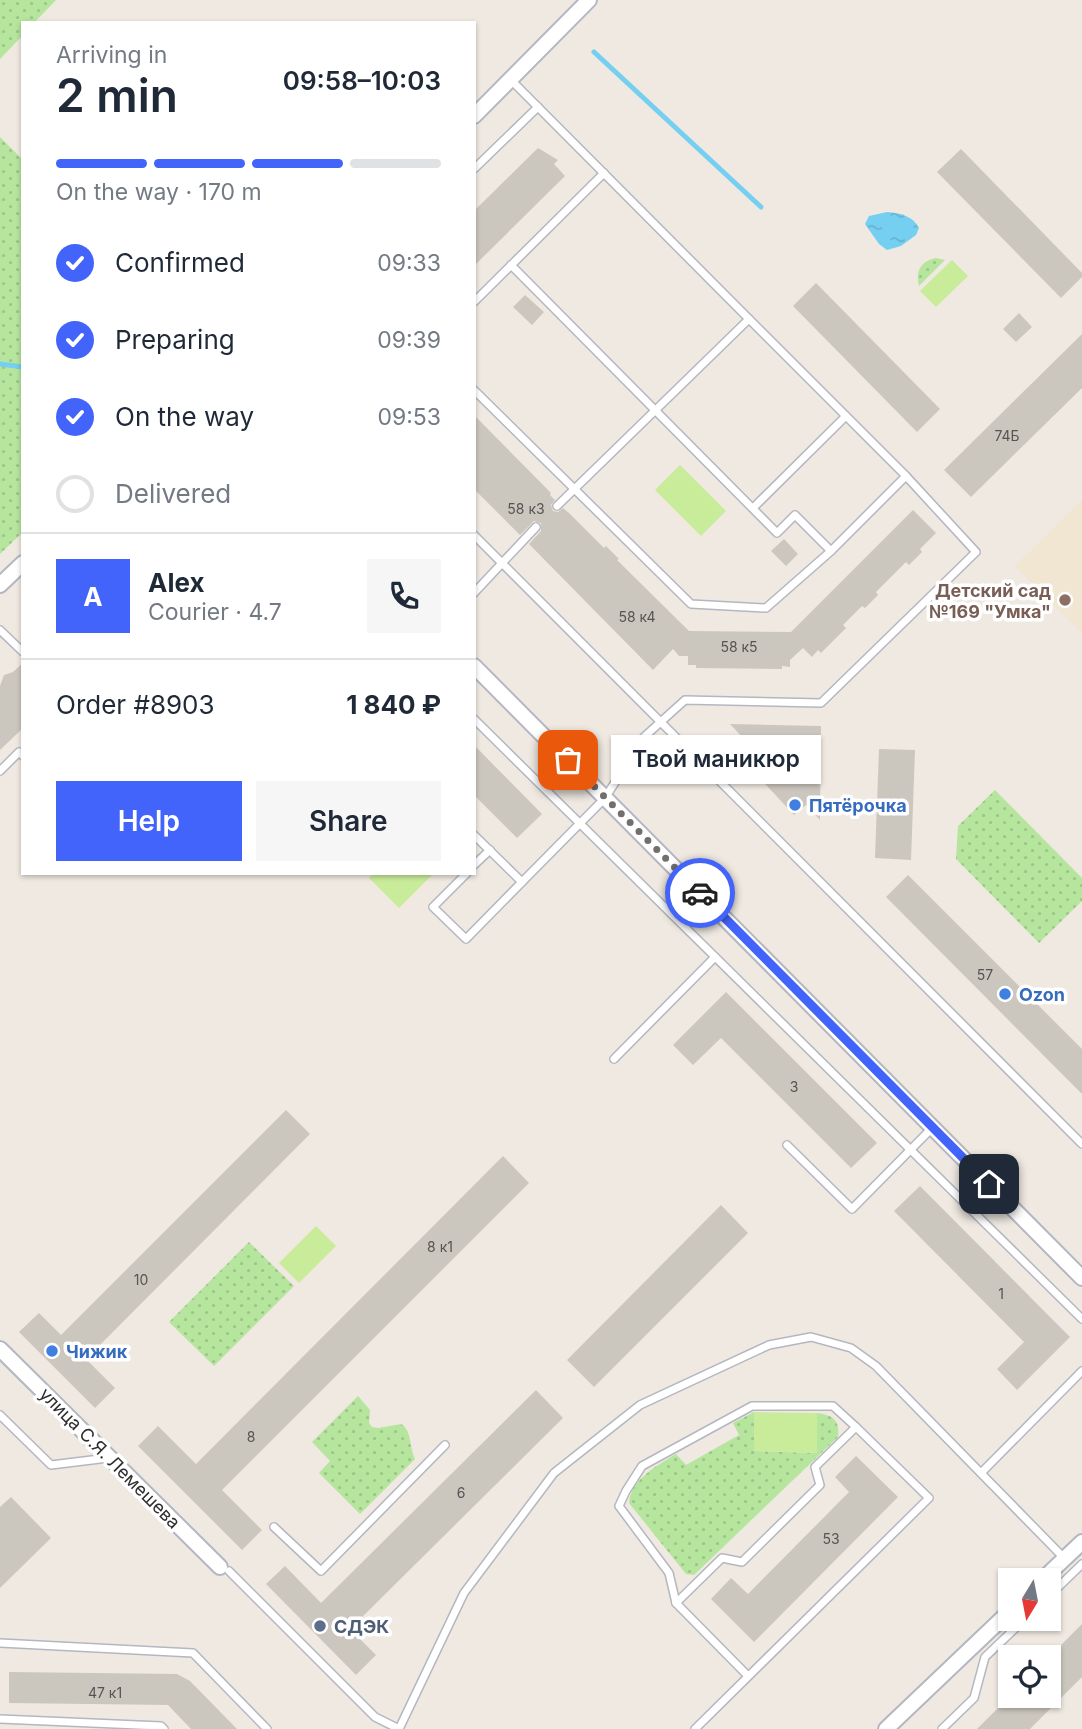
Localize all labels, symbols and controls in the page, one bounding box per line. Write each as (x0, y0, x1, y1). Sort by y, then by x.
text: Arriving in (56, 41, 167, 69)
text: 09:58–10:03 (283, 65, 441, 96)
text: 2 min (56, 67, 178, 123)
text: On the way · 170 m (56, 178, 262, 206)
icon: check (56, 244, 94, 282)
text: Confirmed (115, 247, 245, 278)
text: 09:33 (377, 249, 441, 277)
icon: check (56, 321, 94, 359)
text: Preparing (115, 324, 235, 355)
text: 09:39 (377, 326, 441, 354)
icon: check (56, 398, 94, 436)
text: On the way (115, 401, 254, 432)
text: 09:53 (377, 403, 441, 431)
house number: 74Б (994, 427, 1020, 444)
text: Delivered (115, 478, 231, 509)
house number: 58 к3 (507, 500, 545, 517)
button: phone (367, 559, 441, 633)
text: Alex (148, 567, 205, 598)
place label: Детский сад №169 "Умка" (929, 580, 1051, 622)
text: A (83, 581, 103, 612)
marker: Детский сад №169 "Умка" (1057, 592, 1073, 608)
text: Courier · 4.7 (148, 598, 282, 626)
house number: 58 к4 (618, 608, 656, 625)
house number: 58 к5 (720, 638, 758, 655)
text: Order #8903 (56, 689, 215, 720)
text: 1 840 ₽ (346, 689, 441, 720)
pin (538, 730, 598, 790)
callout: Твой маникюр (610, 736, 820, 784)
icon: bag (549, 741, 587, 779)
text: Твой маникюр (632, 745, 800, 773)
button: Help (56, 781, 242, 861)
button: Share (256, 781, 441, 861)
place label: Пятёрочка (809, 795, 907, 816)
marker: Пятёрочка (787, 797, 803, 813)
courier (665, 858, 735, 928)
icon: car (681, 874, 719, 912)
house number: 57 (977, 966, 993, 983)
place label: Ozon (1019, 984, 1065, 1005)
marker: Ozon (997, 986, 1013, 1002)
house number: 3 (790, 1078, 798, 1095)
pin (959, 1154, 1019, 1214)
icon: home (970, 1165, 1008, 1203)
house number: 8 к1 (427, 1238, 453, 1255)
house number: 10 (134, 1271, 148, 1288)
house number: 1 (998, 1285, 1004, 1302)
place label: Чижик (66, 1341, 128, 1362)
marker: Чижик (44, 1343, 60, 1359)
street label: улица С.Я. Лемешева (35, 1383, 185, 1533)
house number: 8 (247, 1428, 255, 1445)
house number: 6 (457, 1484, 465, 1501)
house number: 53 (822, 1530, 840, 1547)
north arrow (998, 1568, 1060, 1631)
map controls (998, 1568, 1061, 1708)
place label: СДЭК (334, 1616, 389, 1637)
marker: СДЭК (312, 1618, 328, 1634)
button: locate (998, 1645, 1061, 1708)
house number: 47 к1 (88, 1684, 122, 1701)

